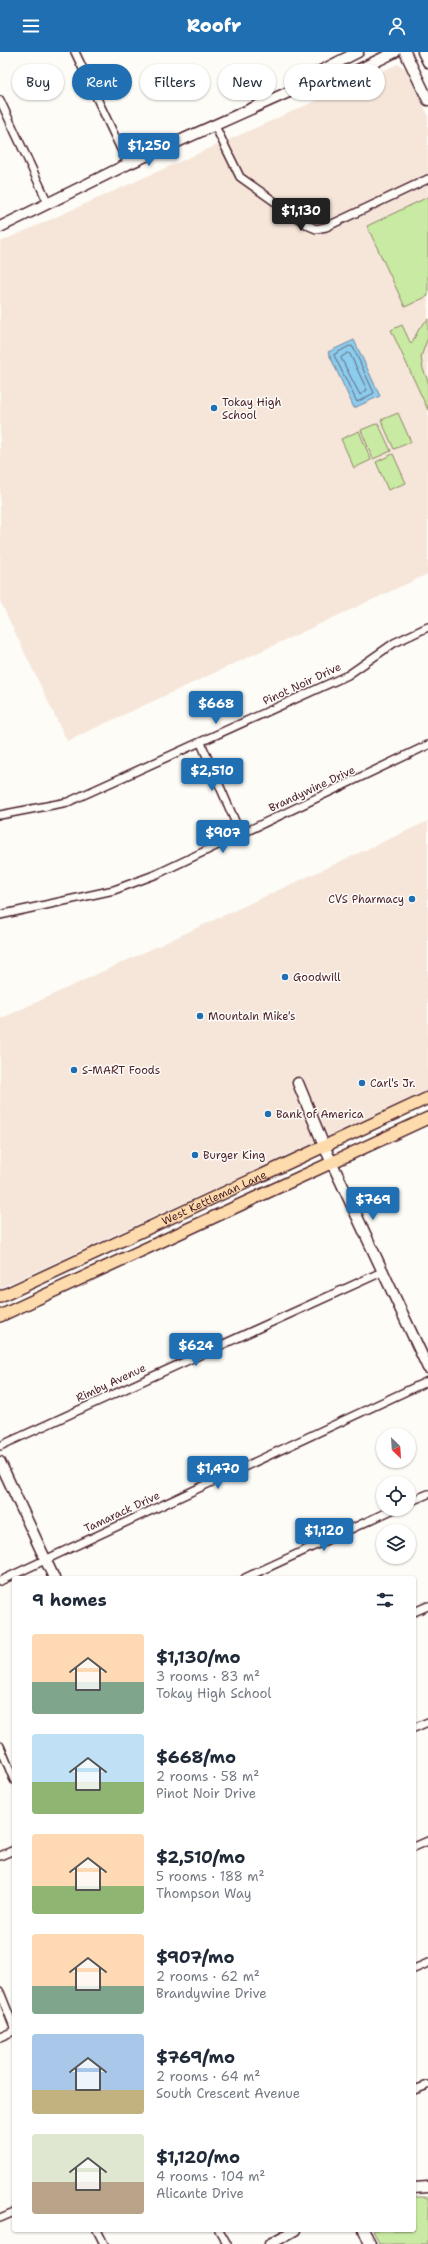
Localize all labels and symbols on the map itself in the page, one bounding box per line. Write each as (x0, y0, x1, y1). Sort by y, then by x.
pin: $1,250 (116, 133, 182, 167)
pin: $1,130 (268, 198, 334, 232)
place label: Tokay High School (222, 395, 281, 423)
marker: Tokay High School (209, 403, 219, 413)
street label: Pinot Noir Drive (260, 659, 344, 709)
pin: $668 (192, 691, 240, 725)
pin: $2,510 (179, 758, 245, 792)
street label: Brandywine Drive (266, 762, 358, 816)
pin: $907 (199, 820, 247, 854)
place label: CVS Pharmacy (328, 892, 404, 907)
marker: CVS Pharmacy (407, 894, 417, 904)
place label: Goodwill (293, 970, 341, 985)
marker: Goodwill (280, 972, 290, 982)
place label: Mountain Mike's (208, 1009, 296, 1024)
marker: Mountain Mike's (195, 1011, 205, 1021)
place label: S-MART Foods (82, 1063, 160, 1078)
marker: S-MART Foods (69, 1065, 79, 1075)
place label: Carl's Jr. (370, 1076, 416, 1091)
marker: Carl's Jr. (357, 1078, 367, 1088)
place label: Bank of America (276, 1107, 364, 1122)
marker: Bank of America (263, 1109, 273, 1119)
place label: Burger King (203, 1148, 266, 1163)
marker: Burger King (190, 1150, 200, 1160)
street label: West Kettleman Lane (159, 1167, 269, 1228)
pin: $769 (349, 1187, 397, 1221)
pin: $624 (172, 1333, 220, 1367)
street label: Rimby Avenue (74, 1360, 148, 1406)
north arrow (376, 1428, 416, 1468)
pin: $1,470 (185, 1456, 251, 1490)
street label: Tamarack Drive (82, 1488, 162, 1536)
pin: $1,120 (291, 1518, 357, 1552)

